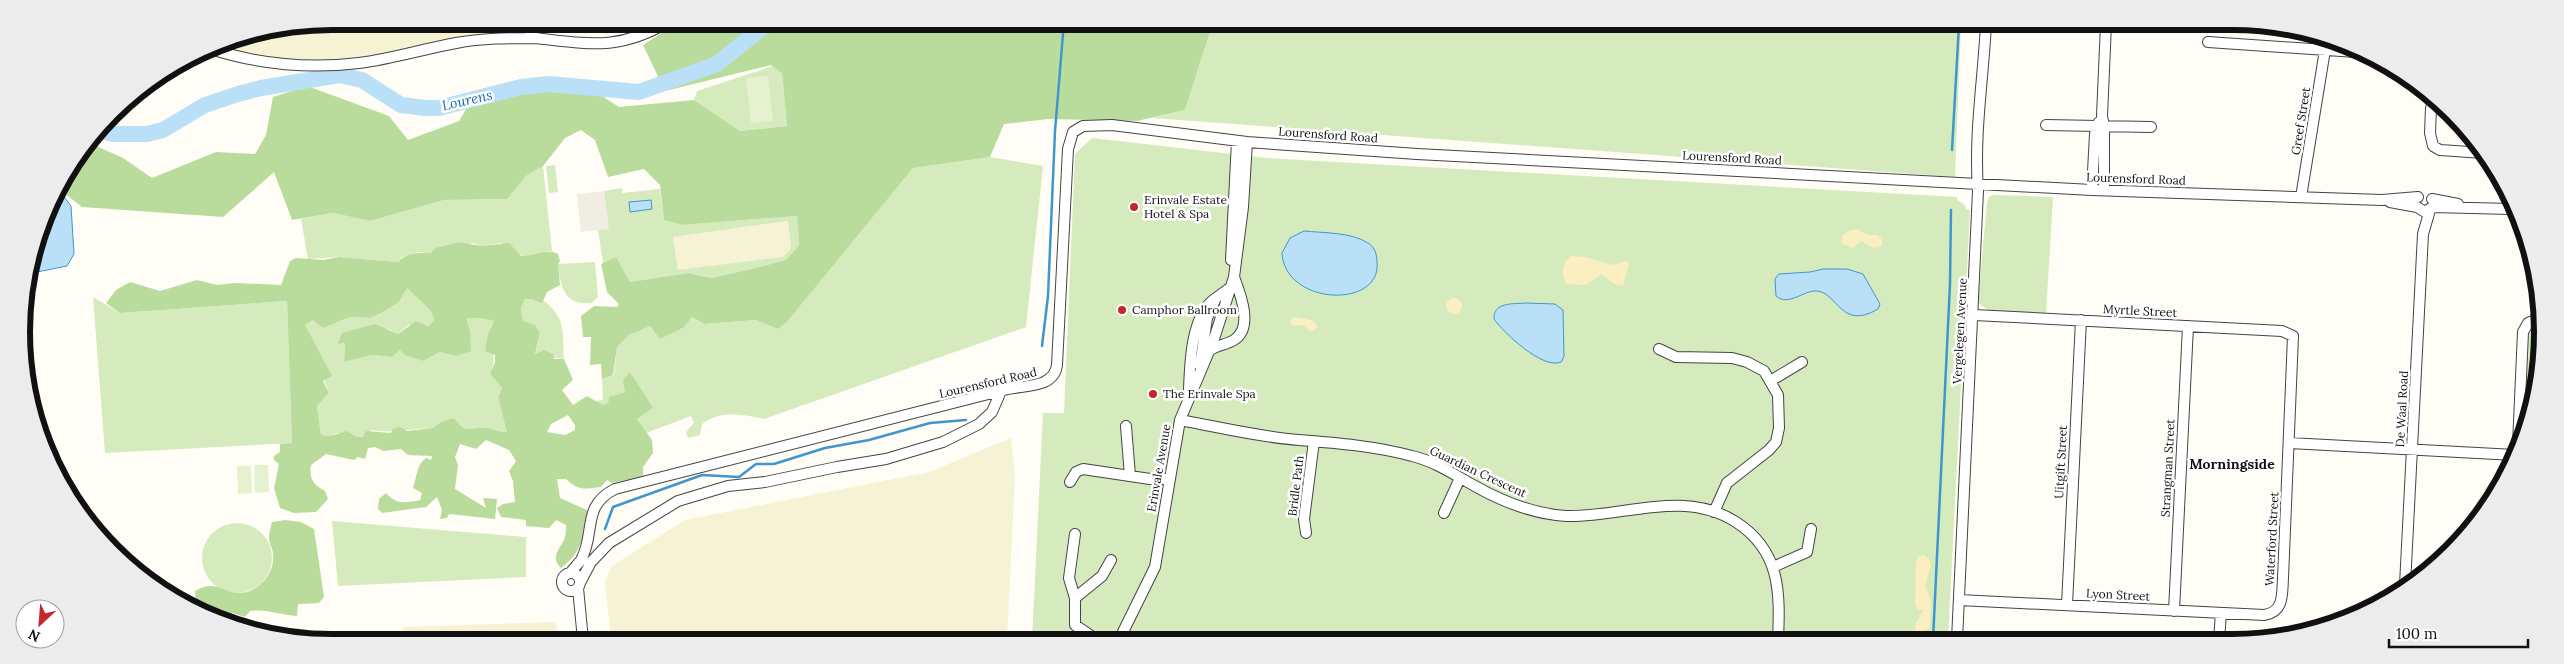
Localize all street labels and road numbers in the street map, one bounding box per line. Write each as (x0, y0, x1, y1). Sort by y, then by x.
street label: Greef Street (2288, 86, 2313, 156)
street label: Lourensford Road (1278, 124, 1378, 145)
street label: Lourensford Road (1682, 147, 1782, 168)
street label: Lourensford Road (2086, 169, 2186, 188)
street label: Vergelegen Avenue (1949, 277, 1970, 385)
street label: Myrtle Street (2103, 301, 2178, 320)
street label: Lourensford Road (938, 364, 1038, 401)
street label: De Waal Road (2392, 370, 2411, 448)
street label: Strangman Street (2157, 418, 2178, 517)
street label: Erinvale Avenue (1143, 422, 1174, 513)
street label: Uitgift Street (2051, 425, 2070, 499)
street label: Guardian Crescent (1427, 443, 1529, 501)
street label: Bridle Path (1284, 455, 1307, 517)
street label: Waterford Street (2262, 491, 2281, 587)
street label: Lyon Street (2085, 585, 2151, 604)

